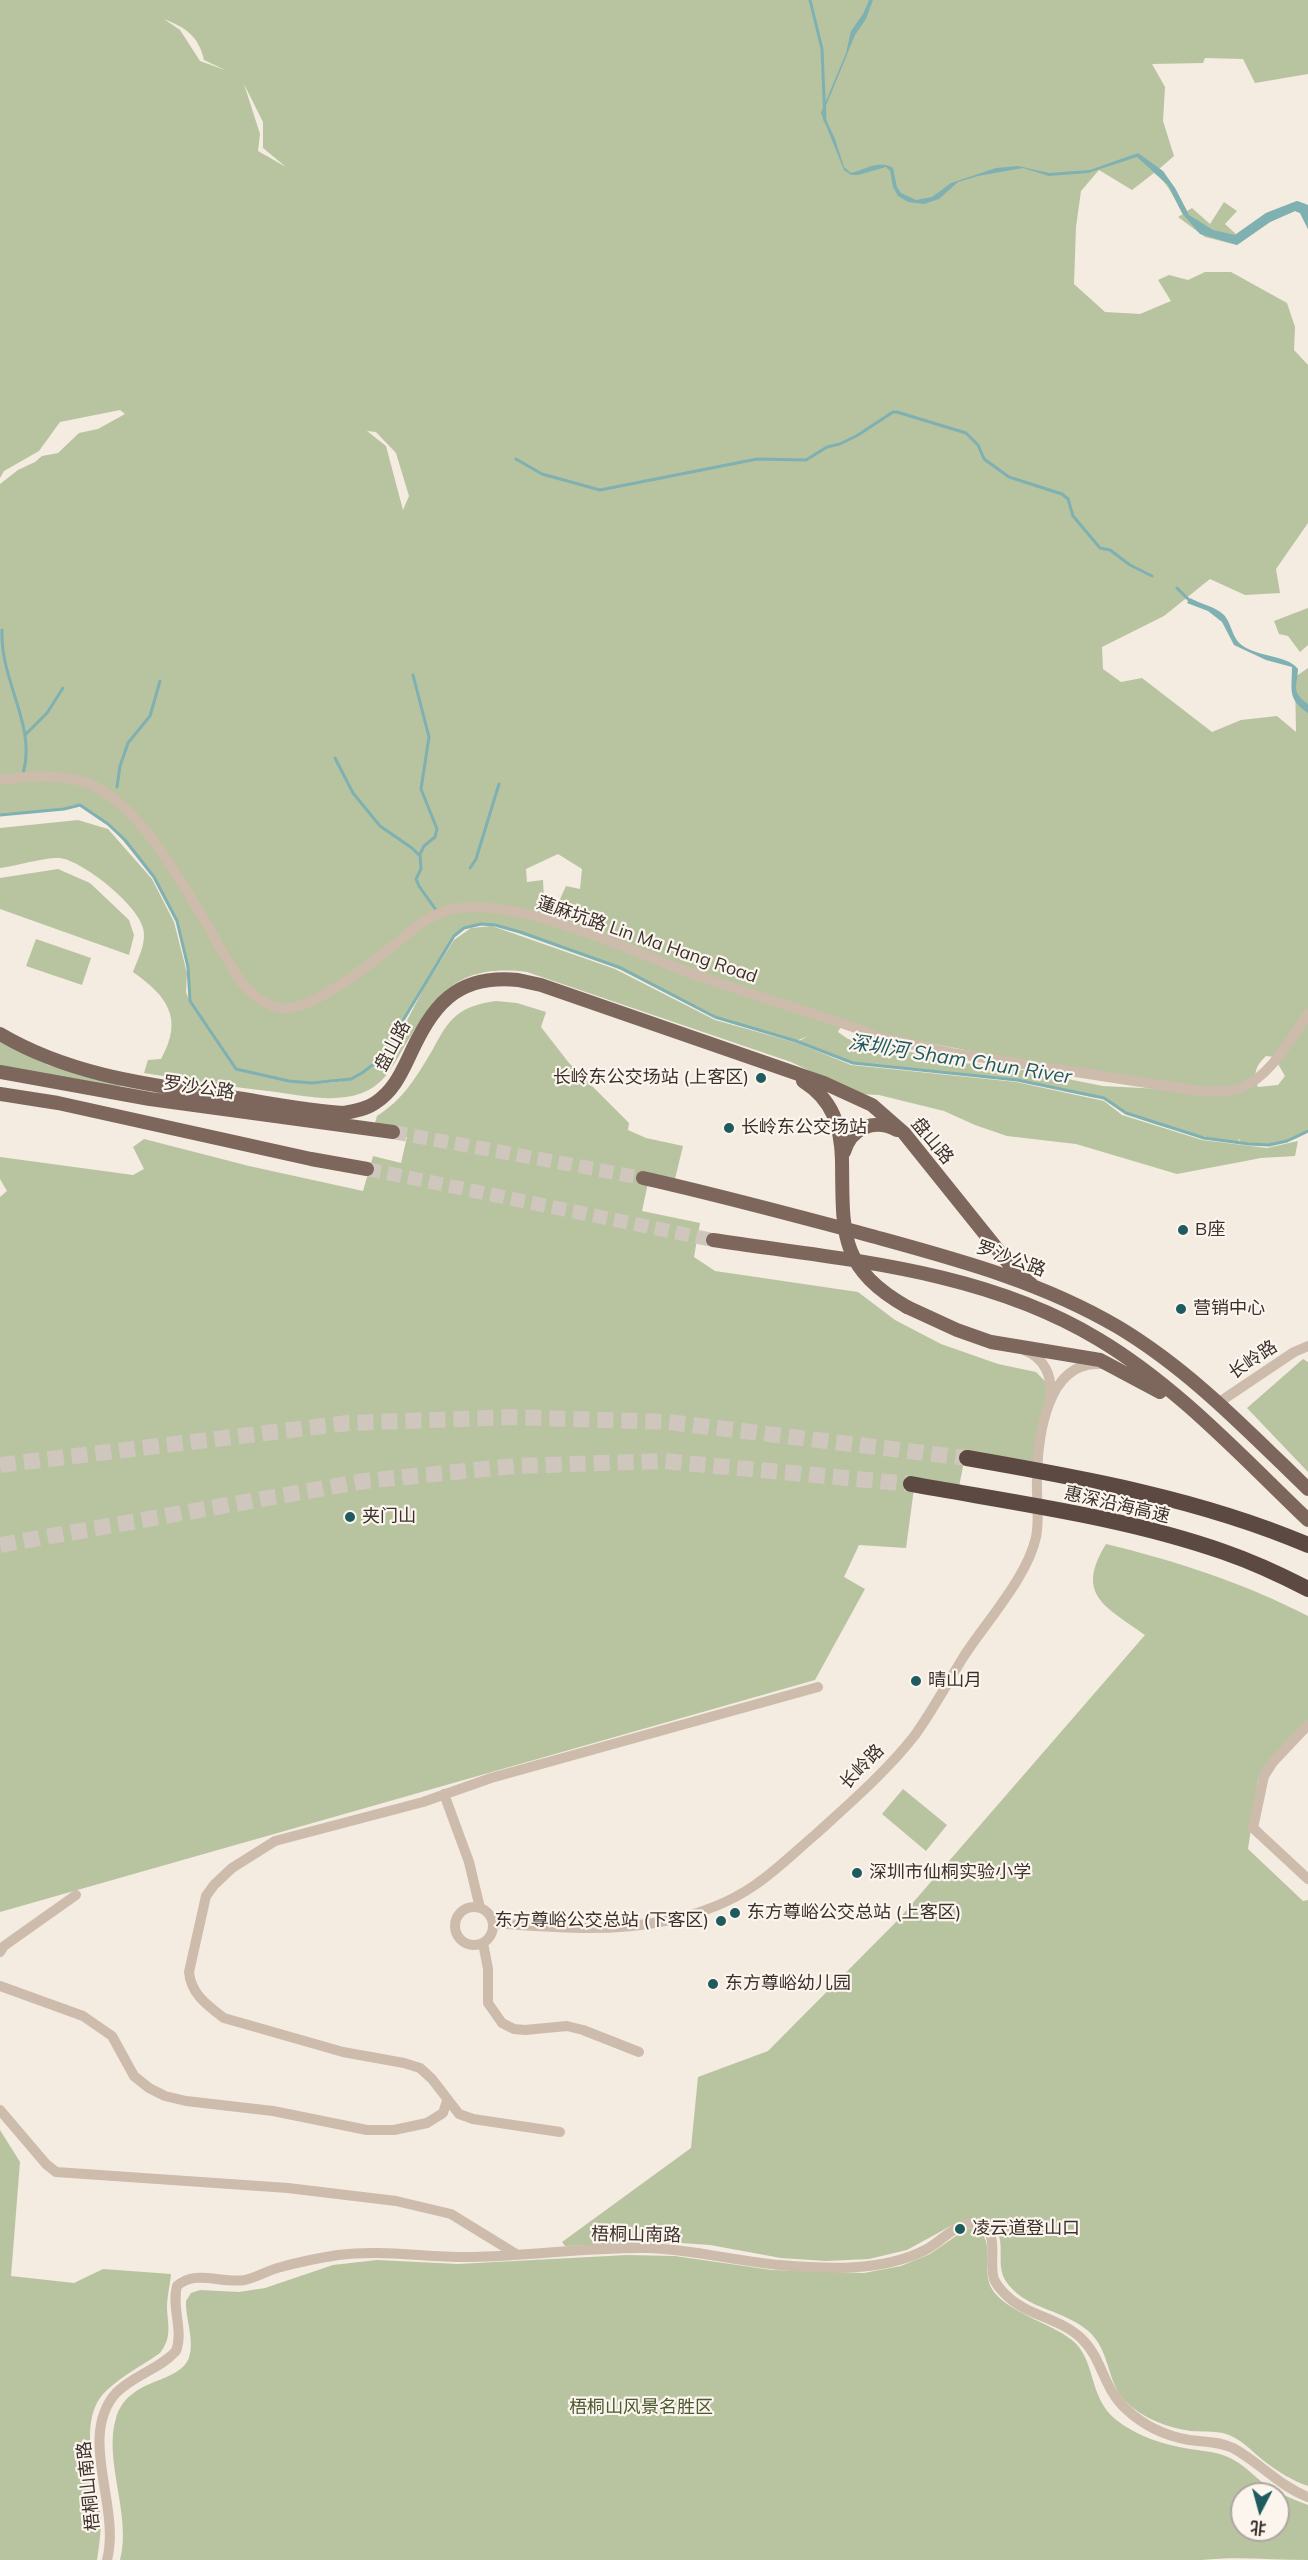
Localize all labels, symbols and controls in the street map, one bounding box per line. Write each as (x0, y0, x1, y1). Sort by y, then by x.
street label: 蓮麻坑路 Lin Ma Hang Road (534, 892, 760, 988)
street label: 盘山路 (371, 1017, 415, 1075)
water label: 深圳河 Sham Chun River (847, 1031, 1073, 1089)
place label: 长岭东公交场站 (上客区) (553, 1067, 749, 1089)
marker: 长岭东公交场站 (上客区) (754, 1071, 768, 1085)
street label: 罗沙公路 (162, 1072, 236, 1104)
street label: 盘山路 (906, 1113, 958, 1169)
place label: 长岭东公交场站 (741, 1117, 867, 1139)
marker: 长岭东公交场站 (722, 1121, 736, 1135)
place label: B座 (1195, 1219, 1225, 1241)
marker: B座 (1176, 1223, 1190, 1237)
street label: 罗沙公路 (973, 1237, 1049, 1281)
place label: 营销中心 (1193, 1298, 1265, 1320)
marker: 营销中心 (1174, 1302, 1188, 1316)
street label: 长岭路 (1225, 1336, 1281, 1384)
street label: 惠深沿海高速 (1062, 1482, 1172, 1528)
place label: 夹门山 (362, 1506, 416, 1528)
marker: 夹门山 (343, 1510, 357, 1524)
place label: 晴山月 (928, 1670, 982, 1692)
marker: 晴山月 (909, 1674, 923, 1688)
street label: 长岭路 (835, 1740, 889, 1794)
place label: 深圳市仙桐实验小学 (869, 1862, 1031, 1884)
marker: 深圳市仙桐实验小学 (850, 1866, 864, 1880)
place label: 东方尊峪公交总站 (上客区) (747, 1902, 961, 1924)
marker: 东方尊峪公交总站 (上客区) (728, 1906, 742, 1920)
place label: 东方尊峪公交总站 (下客区) (495, 1910, 709, 1932)
marker: 东方尊峪公交总站 (下客区) (714, 1914, 728, 1928)
place label: 东方尊峪幼儿园 (725, 1973, 851, 1995)
marker: 东方尊峪幼儿园 (706, 1977, 720, 1991)
place label: 凌云道登山口 (972, 2218, 1080, 2240)
marker: 凌云道登山口 (953, 2222, 967, 2236)
street label: 梧桐山南路 (591, 2223, 681, 2247)
park label: 梧桐山风景名胜区 (569, 2397, 713, 2419)
street label: 梧桐山南路 (74, 2440, 104, 2532)
north arrow (1230, 2482, 1290, 2542)
text: 北 (1249, 2517, 1267, 2539)

